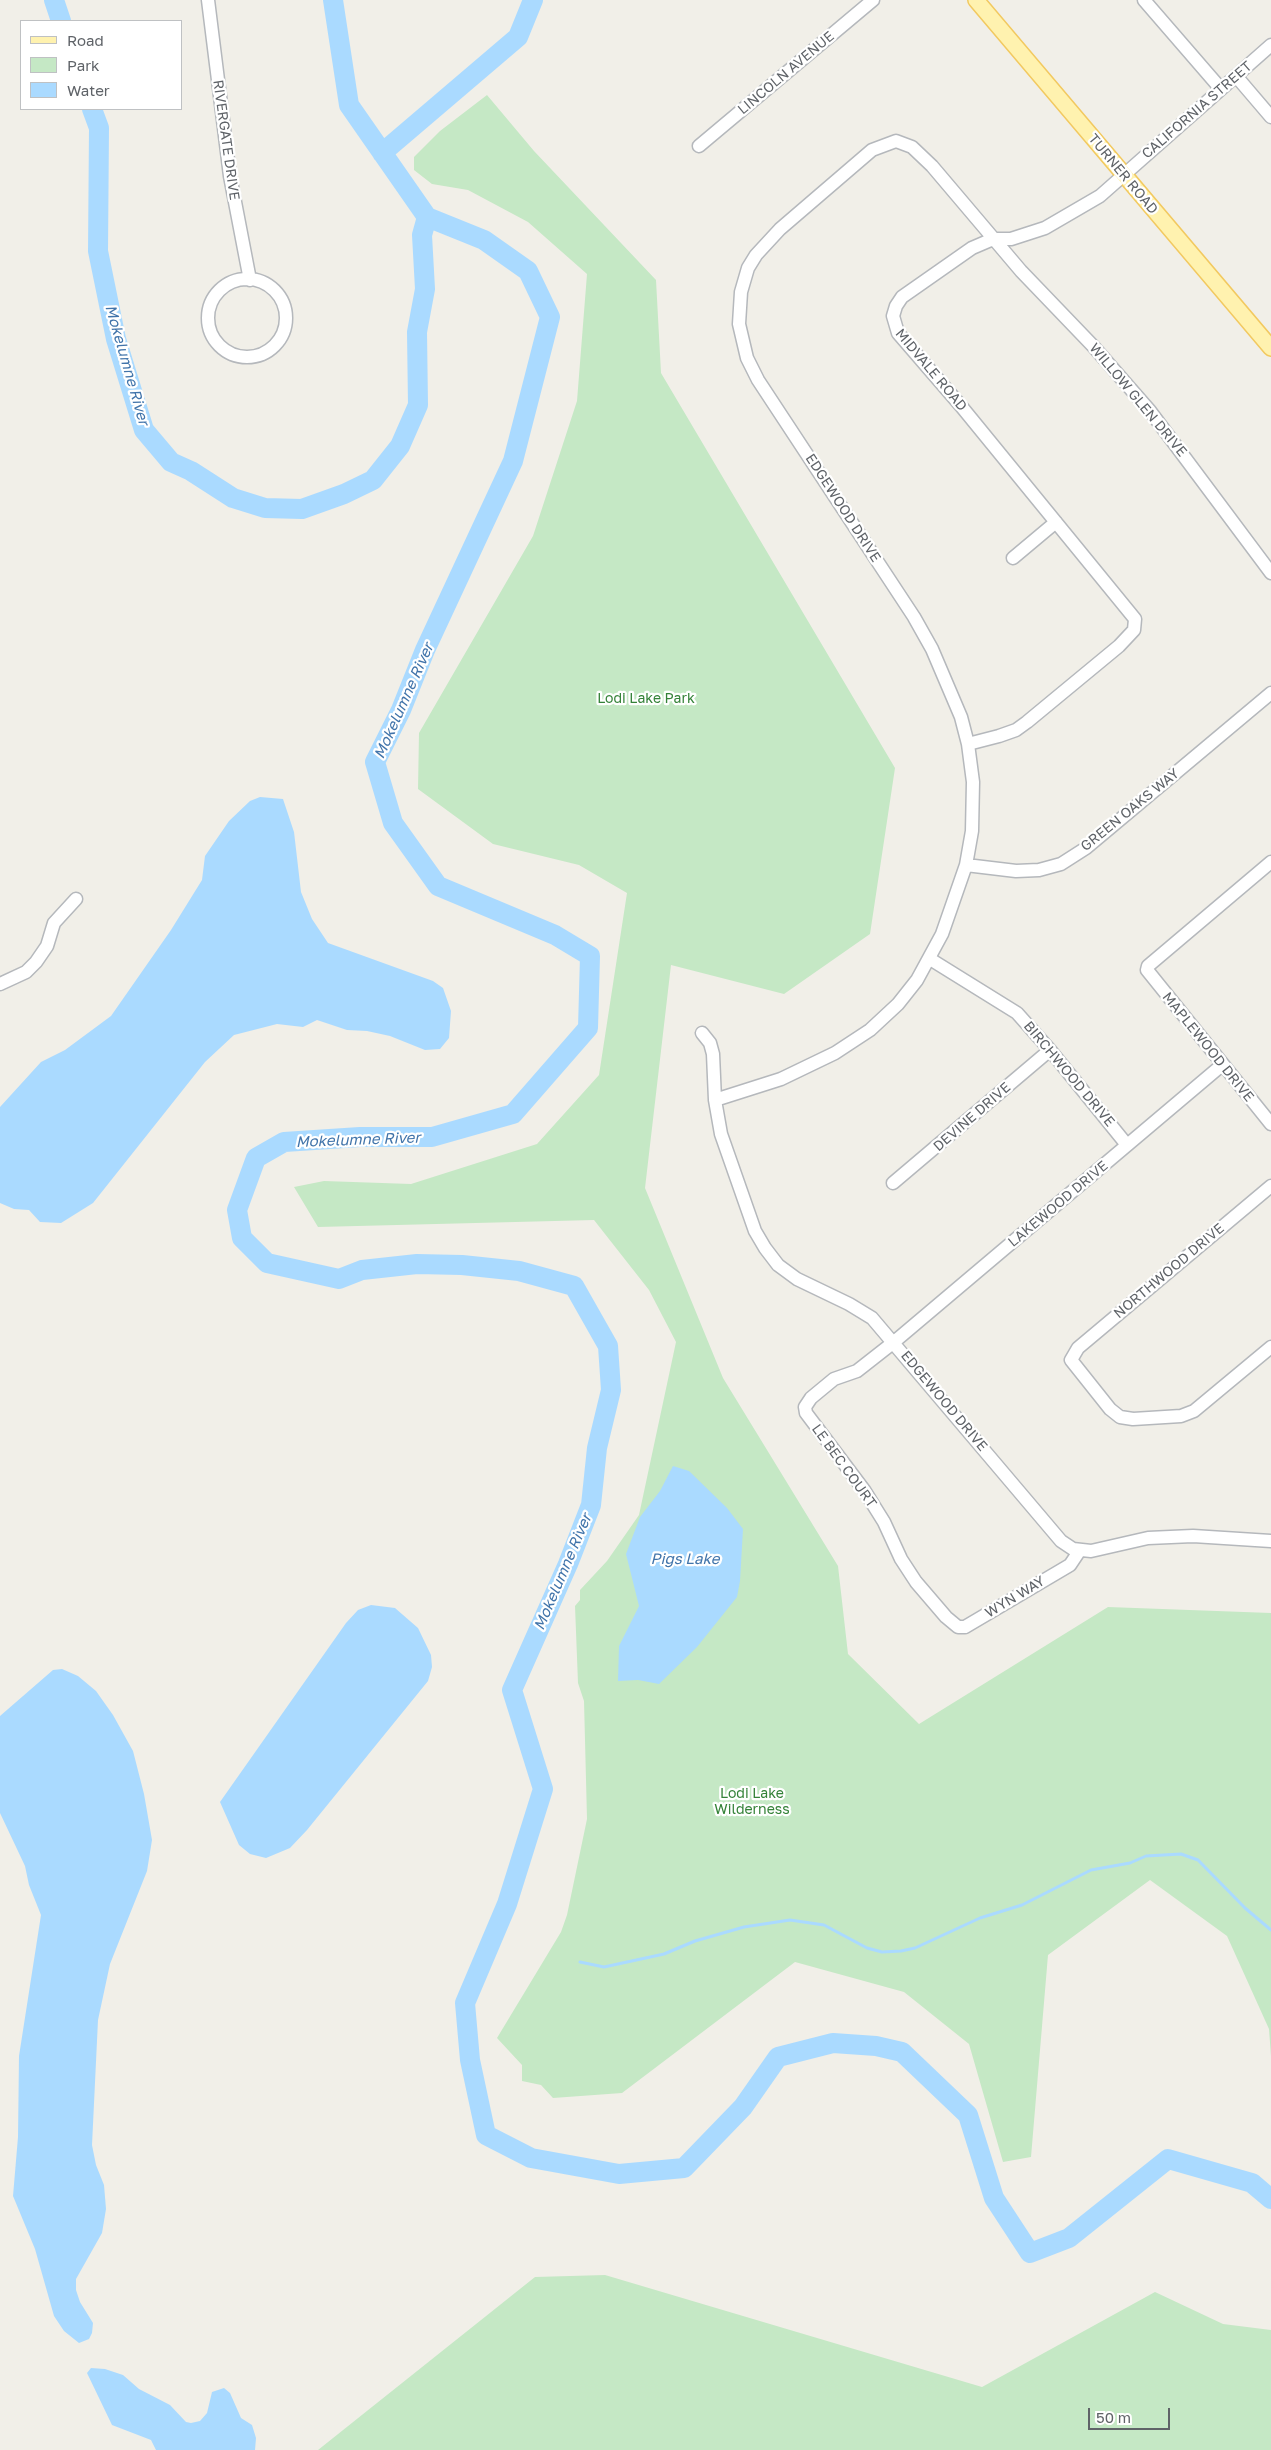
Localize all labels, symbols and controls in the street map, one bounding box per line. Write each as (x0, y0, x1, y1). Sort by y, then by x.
legend (20, 20, 182, 110)
street label: LINCOLN AVENUE (734, 28, 838, 118)
text: Road (67, 31, 104, 49)
text: Park (67, 56, 99, 74)
street label: CALIFORNIA STREET (1139, 58, 1255, 162)
street label: RIVERGATE DRIVE (209, 79, 243, 201)
text: Water (67, 81, 110, 99)
street label: TURNER ROAD (1085, 131, 1161, 217)
water label: Mokelumne River (101, 303, 153, 427)
street label: MIDVALE ROAD (892, 325, 970, 415)
street label: WILLOW GLEN DRIVE (1086, 340, 1190, 460)
street label: EDGEWOOD DRIVE (802, 451, 884, 565)
water label: Mokelumne River (370, 640, 438, 762)
park label: Lodi Lake Park (597, 691, 695, 707)
street label: GREEN OAKS WAY (1078, 765, 1182, 855)
street label: MAPLEWOOD DRIVE (1159, 989, 1257, 1105)
street label: BIRCHWOOD DRIVE (1020, 1018, 1118, 1130)
street label: DEVINE DRIVE (930, 1079, 1014, 1155)
water label: Mokelumne River (295, 1129, 421, 1151)
street label: LAKEWOOD DRIVE (1005, 1157, 1111, 1251)
street label: NORTHWOOD DRIVE (1110, 1220, 1228, 1322)
street label: EDGEWOOD DRIVE (897, 1347, 991, 1455)
street label: LE BEC COURT (808, 1421, 880, 1511)
water label: Mokelumne River (530, 1511, 596, 1633)
water label: Pigs Lake (651, 1550, 719, 1568)
street label: WYN WAY (982, 1573, 1048, 1621)
park label: Lodi Lake Wilderness (714, 1786, 790, 1818)
scale bar (1091, 2398, 1174, 2430)
text: 50 m (1096, 2408, 1131, 2426)

